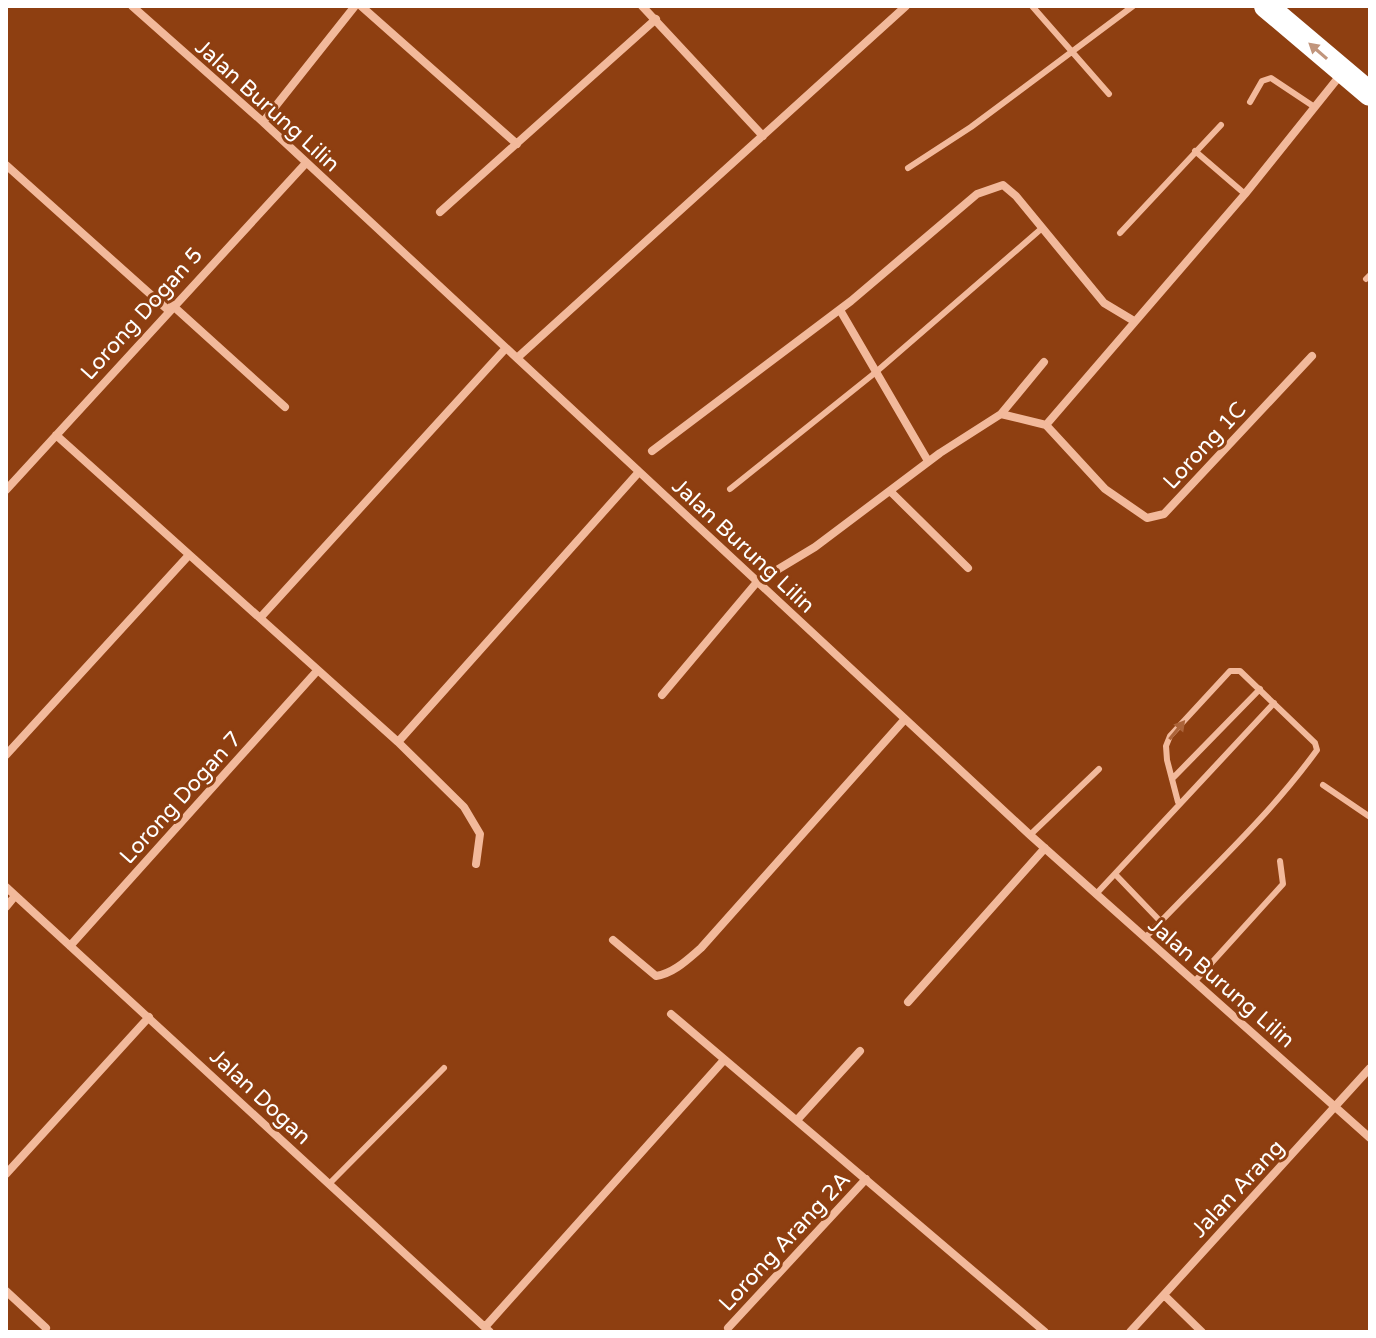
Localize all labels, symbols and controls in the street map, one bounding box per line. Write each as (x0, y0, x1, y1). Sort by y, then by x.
street label: Jalan Burung Lilin (190, 34, 345, 177)
one-way arrow (1308, 42, 1327, 60)
street label: Lorong Dogan 5 (75, 242, 208, 385)
street label: Lorong 1C (1158, 397, 1252, 495)
street label: Jalan Burung Lilin (667, 473, 820, 618)
one-way arrow (1168, 720, 1185, 740)
street label: Lorong Dogan 7 (114, 726, 247, 869)
street label: Jalan Burung Lilin (1143, 912, 1300, 1053)
street label: Jalan Dogan (204, 1043, 316, 1150)
street label: Jalan Arang (1186, 1134, 1290, 1243)
street label: Lorong Arang 2A (714, 1167, 856, 1317)

